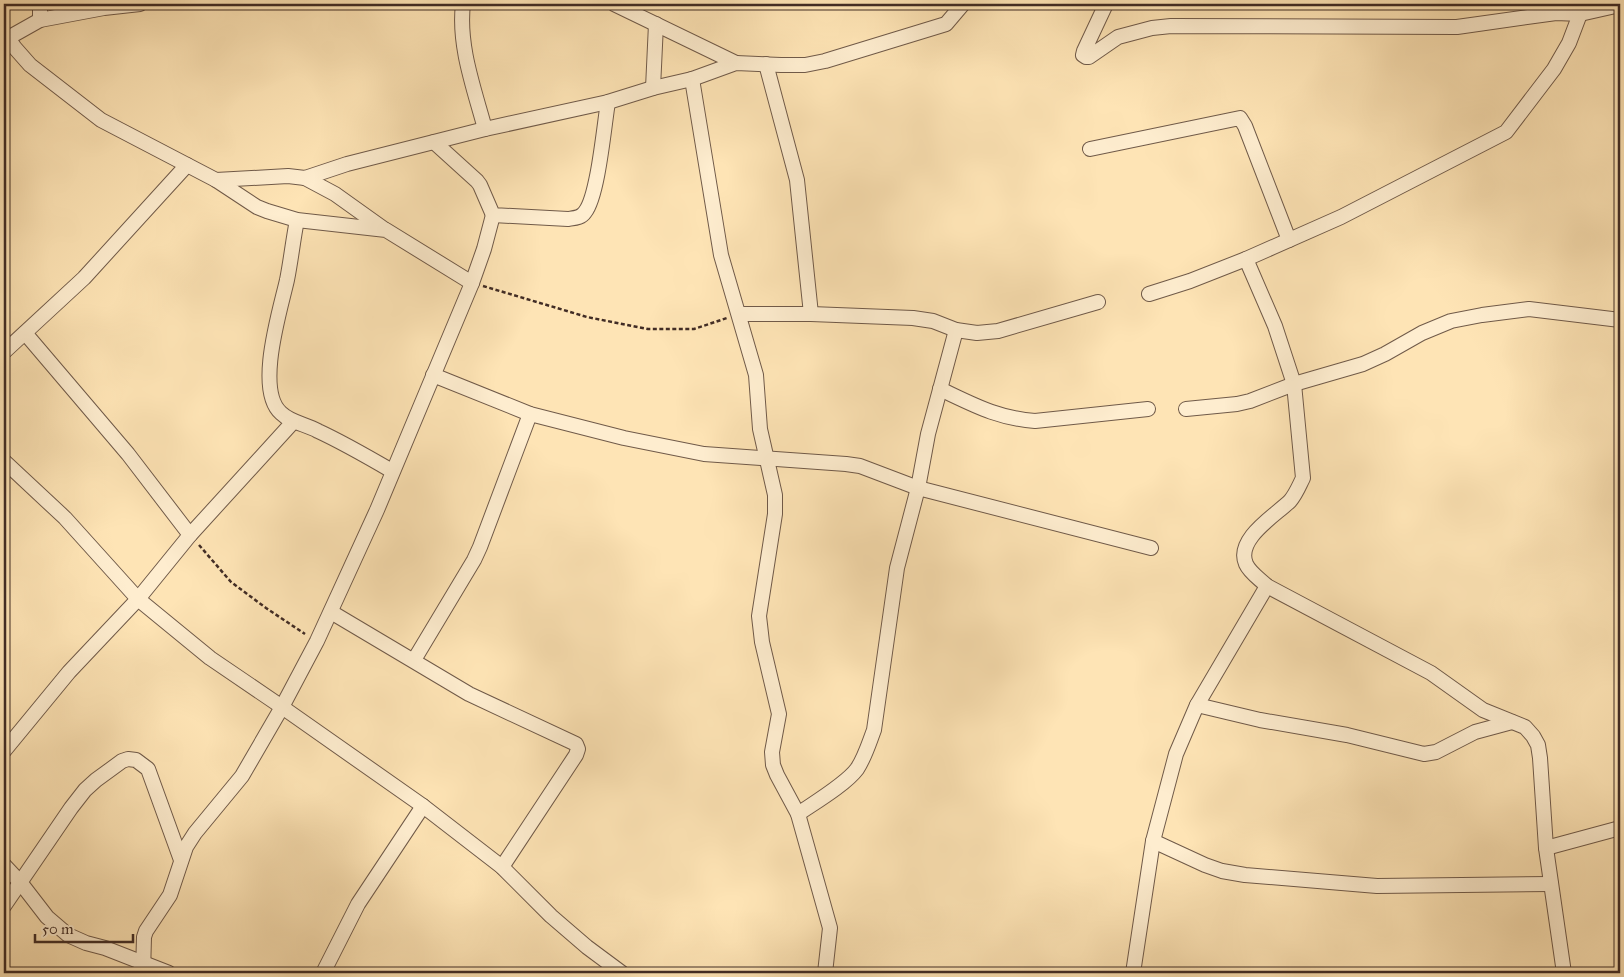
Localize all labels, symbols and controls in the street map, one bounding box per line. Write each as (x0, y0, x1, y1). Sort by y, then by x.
scale bar (35, 912, 132, 944)
text: 50 m (42, 920, 74, 938)

